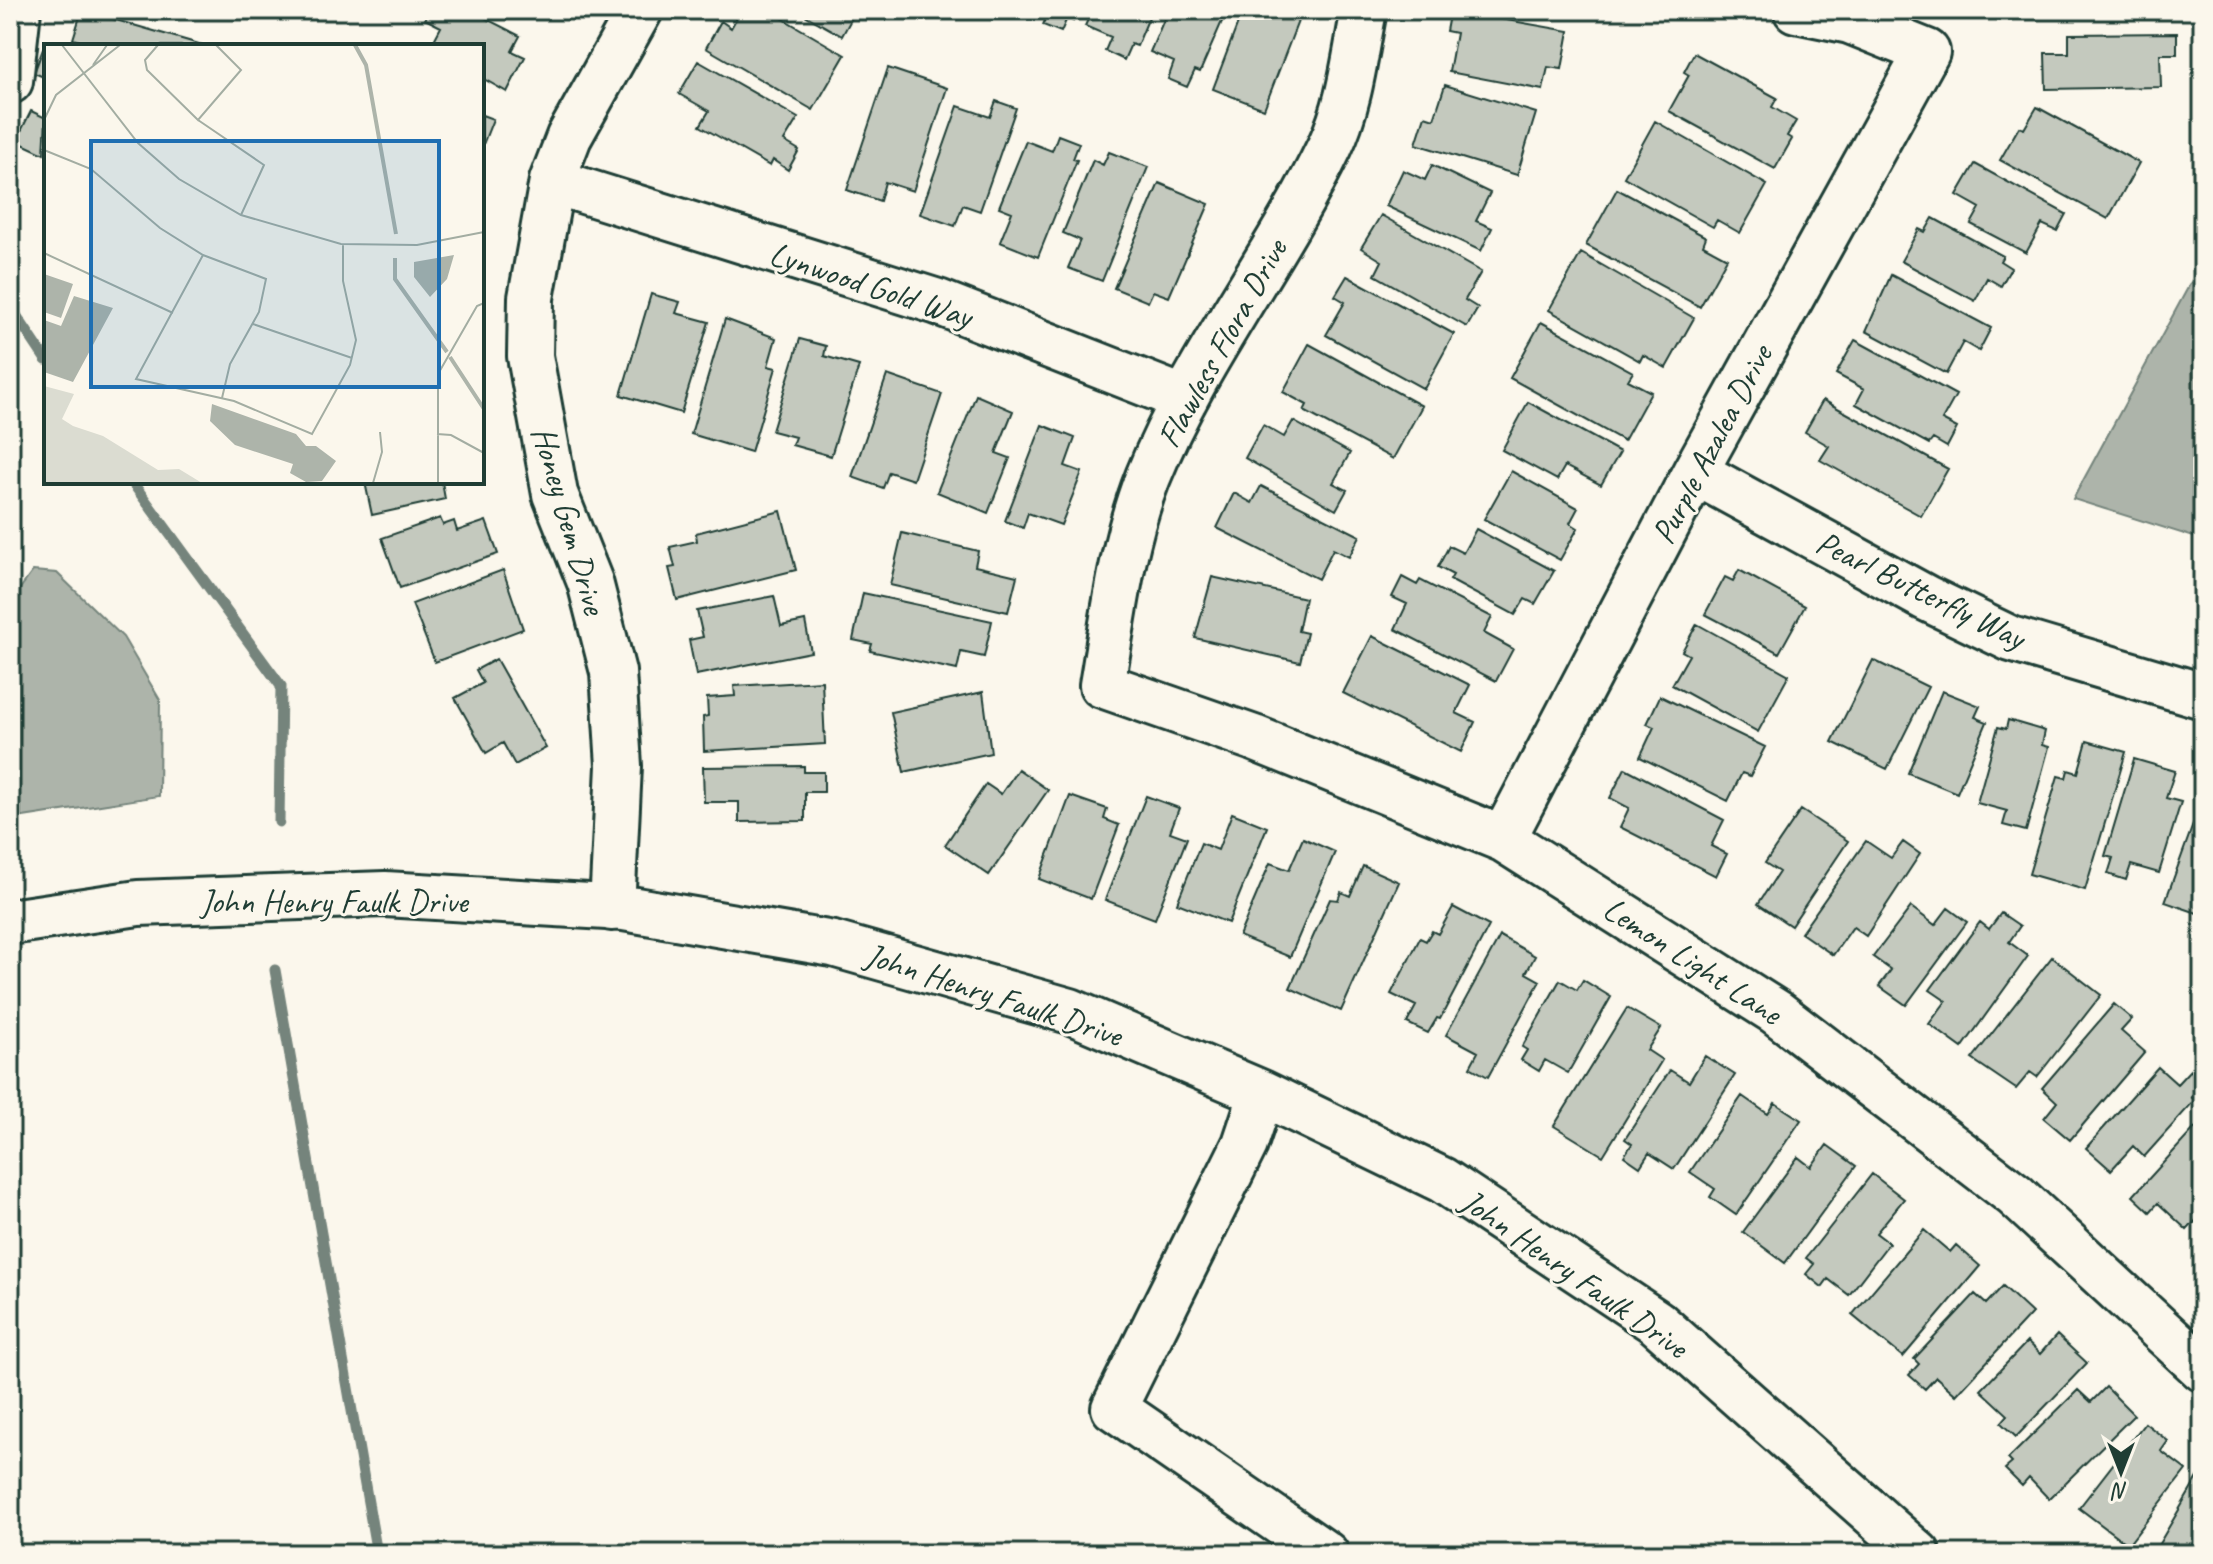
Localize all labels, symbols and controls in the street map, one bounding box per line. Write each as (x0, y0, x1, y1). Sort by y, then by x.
inset map (44, 44, 484, 484)
street label: Flawless Flora Drive (1147, 230, 1297, 455)
street label: Lynwood Gold Way (764, 232, 980, 338)
street label: Purple Azalea Drive (1641, 335, 1783, 551)
street label: Honey Gem Drive (522, 421, 617, 621)
street label: Pearl Butterfly Way (1809, 520, 2034, 660)
street label: John Henry Faulk Drive (199, 880, 469, 923)
street label: Lemon Light Lane (1595, 887, 1792, 1035)
street label: John Henry Faulk Drive (858, 932, 1129, 1057)
street label: John Henry Faulk Drive (1451, 1178, 1698, 1369)
north arrow (2081, 1432, 2161, 1512)
text: N (2111, 1477, 2128, 1505)

